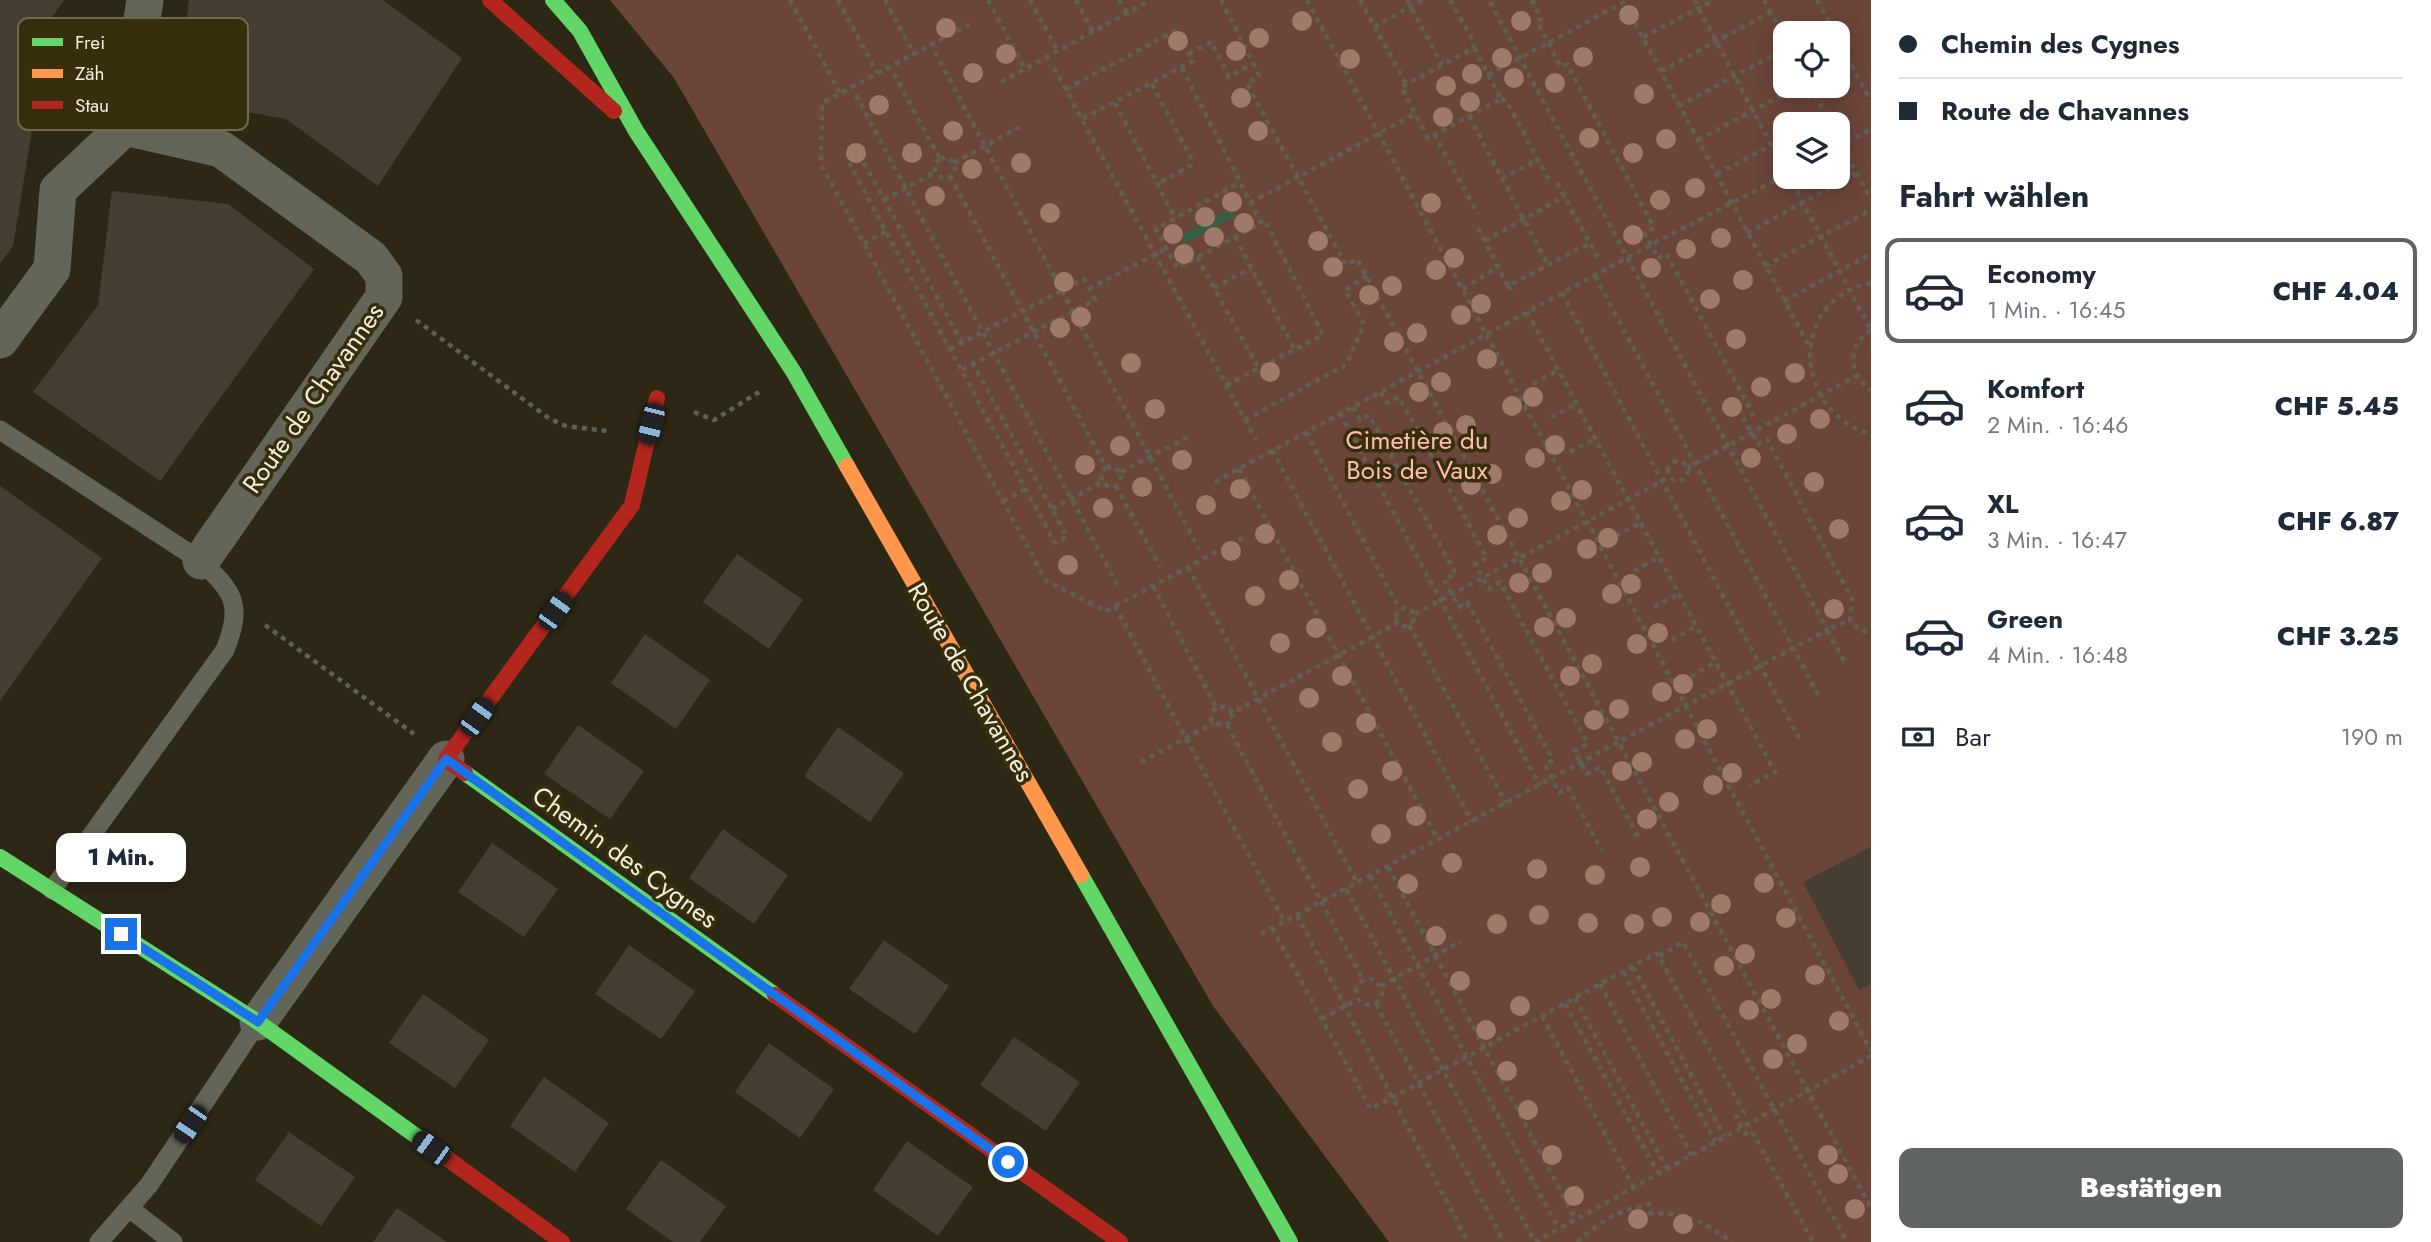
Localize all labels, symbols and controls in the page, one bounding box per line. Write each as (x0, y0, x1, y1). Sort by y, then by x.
legend (18, 18, 248, 130)
map controls (1773, 21, 1850, 189)
button: locate (1773, 21, 1850, 98)
text: Chemin des Cygnes (1941, 25, 2180, 63)
text: Frei (75, 29, 105, 56)
text: Zäh (75, 60, 105, 87)
text: Stau (75, 92, 109, 119)
text: Route de Chavannes (1941, 92, 2189, 130)
button: layers (1773, 112, 1850, 189)
text: Fahrt wählen (1899, 173, 2089, 219)
text: Economy (1987, 255, 2096, 293)
icon: car (1903, 259, 1966, 322)
text: CHF 4.04 (2273, 272, 2399, 310)
text: 1 Min. · 16:45 (1987, 293, 2125, 327)
street label: Route de Chavannes (233, 295, 393, 501)
text: Komfort (1987, 370, 2084, 408)
icon: car (1903, 374, 1966, 437)
text: CHF 5.45 (2275, 387, 2399, 425)
car (636, 401, 667, 447)
text: 2 Min. · 16:46 (1987, 408, 2128, 442)
park label: Cimetière du Bois de Vaux (1346, 421, 1488, 489)
text: XL (1987, 485, 2019, 523)
icon: car (1903, 489, 1966, 552)
text: CHF 6.87 (2278, 502, 2399, 540)
text: 3 Min. · 16:47 (1987, 523, 2127, 557)
street label: Route de Chavannes (898, 575, 1044, 789)
car (535, 588, 576, 634)
text: Green (1987, 600, 2063, 638)
icon: car (1903, 604, 1966, 667)
text: CHF 3.25 (2277, 617, 2399, 655)
text: 4 Min. · 16:48 (1987, 638, 2128, 672)
car (457, 694, 498, 740)
icon: cash (1899, 718, 1937, 756)
text: Bar (1955, 718, 1991, 756)
text: 190 m (2341, 720, 2403, 754)
street label: Chemin des Cygnes (524, 777, 726, 937)
callout: 1 Min. (56, 832, 186, 881)
text: 1 Min. (87, 840, 155, 874)
route end (105, 918, 137, 950)
car (170, 1101, 211, 1147)
car (408, 1127, 455, 1169)
route start (992, 1146, 1024, 1178)
button: Bestätigen (1899, 1148, 2403, 1228)

